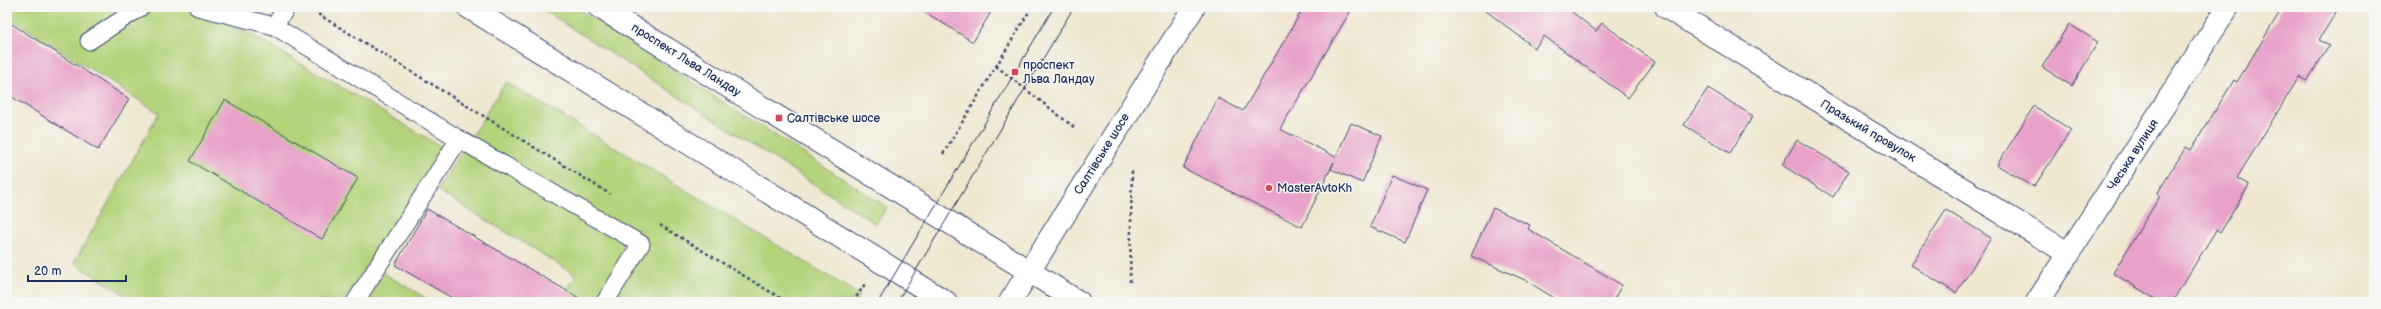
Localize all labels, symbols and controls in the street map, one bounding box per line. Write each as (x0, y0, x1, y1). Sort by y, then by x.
street label: проспект Льва Ландау (628, 20, 744, 100)
place label: проспект Льва Ландау (1022, 58, 1095, 87)
marker: проспект Льва Ландау (1010, 67, 1020, 77)
street label: Празький провулок (1817, 97, 1919, 166)
street label: Салтівське шосе (1071, 110, 1133, 197)
place label: Салтівське шосе (787, 111, 880, 126)
marker: Салтівське шосе (774, 113, 784, 123)
street label: Чеська вулиця (2104, 116, 2162, 193)
place label: MasterAvtoKh (1277, 181, 1353, 196)
marker: MasterAvtoKh (1264, 183, 1274, 193)
scale bar (28, 257, 126, 283)
text: 20 m (34, 264, 61, 279)

